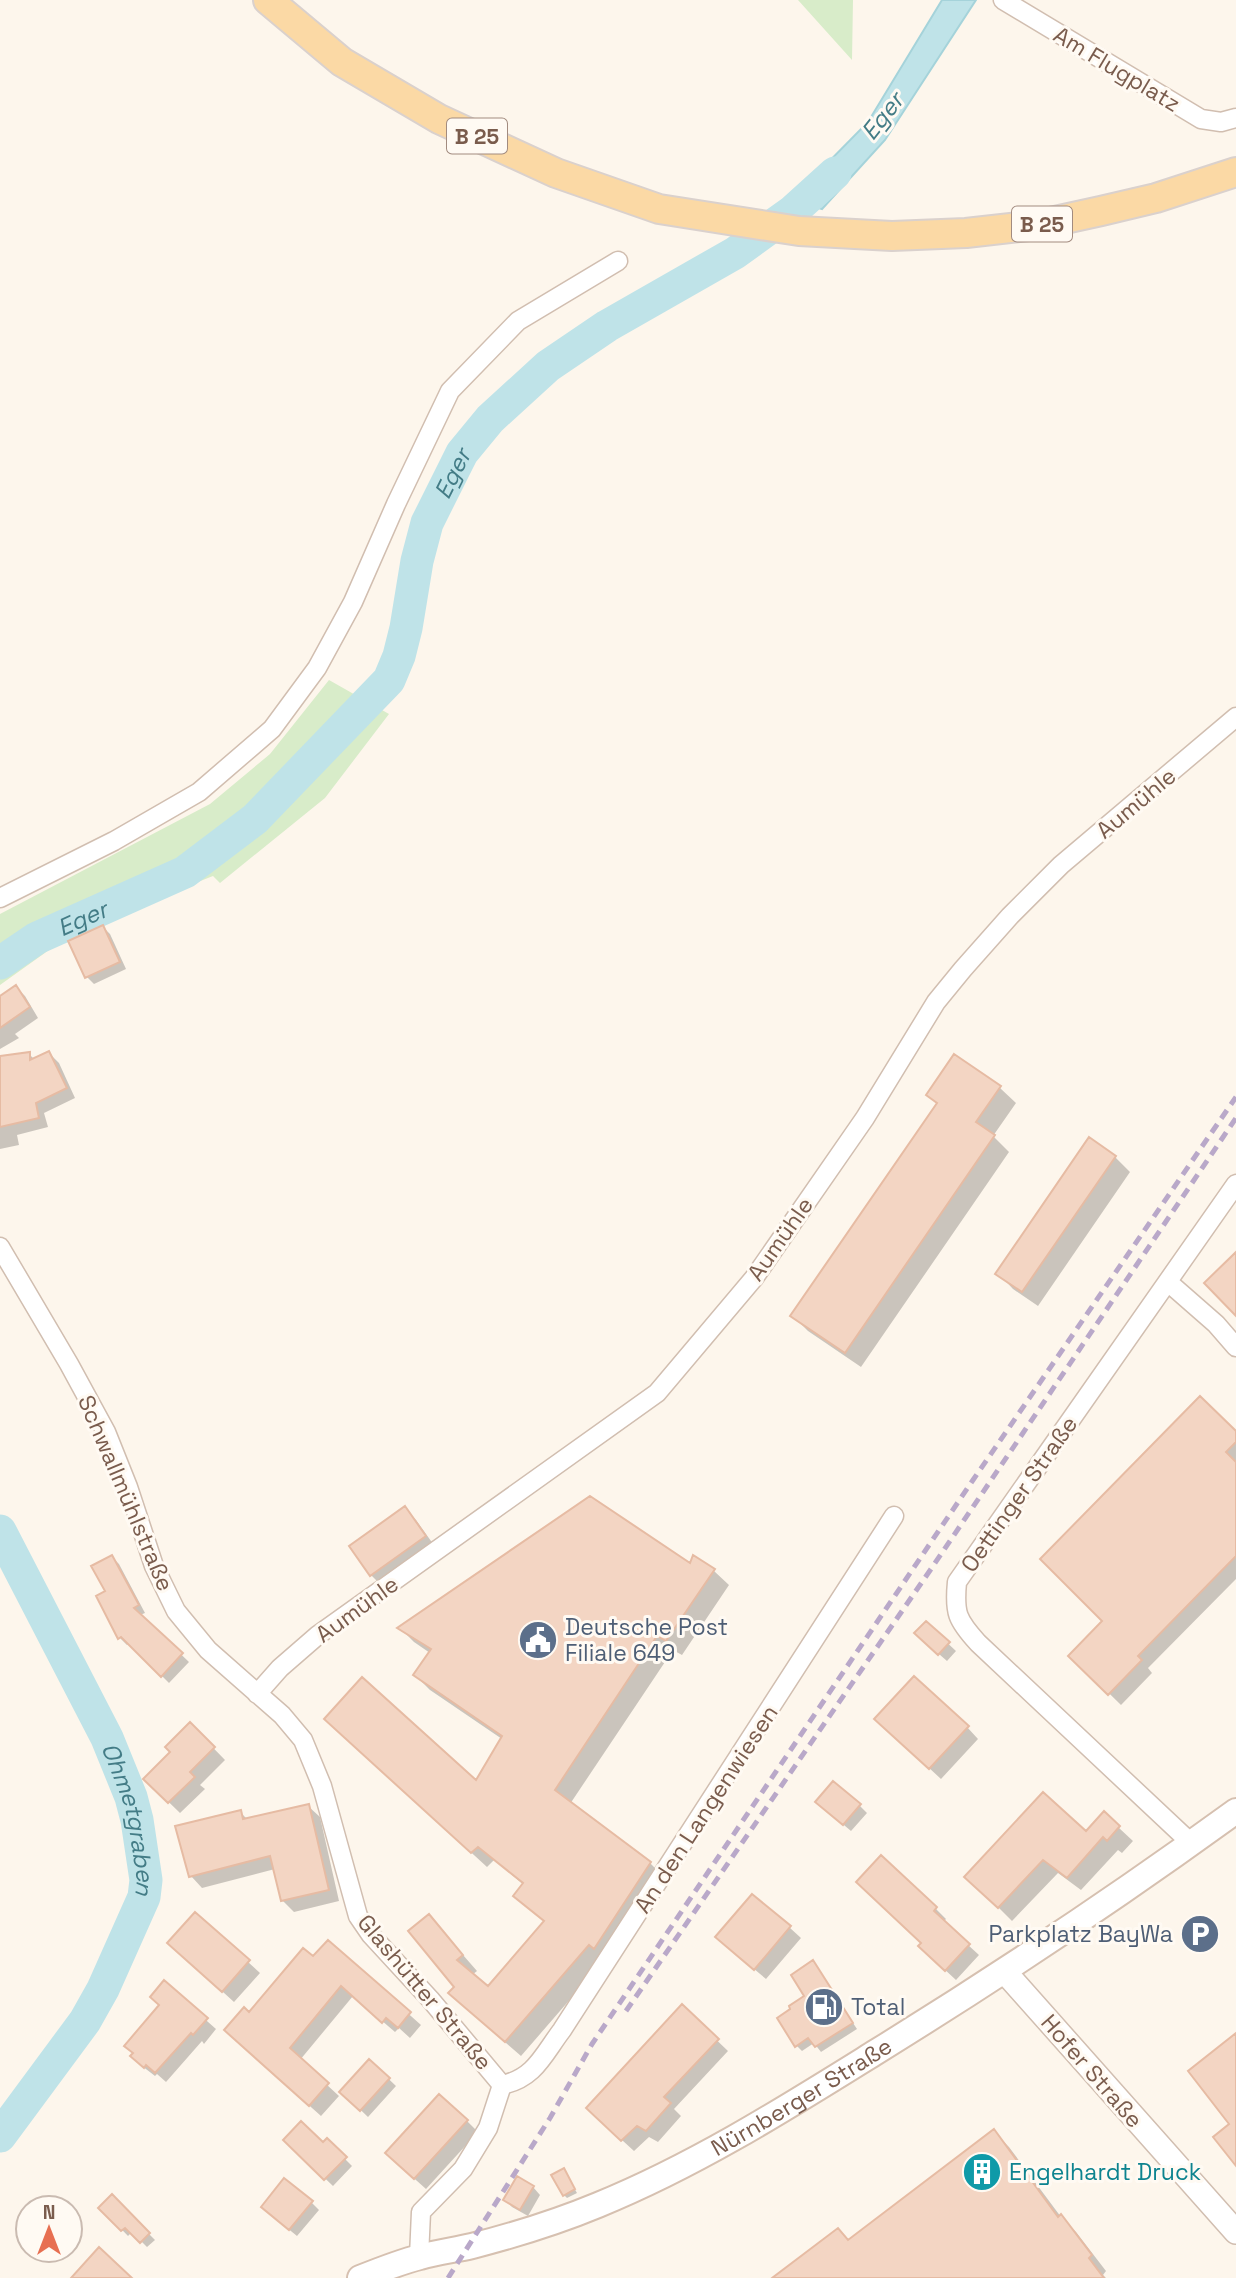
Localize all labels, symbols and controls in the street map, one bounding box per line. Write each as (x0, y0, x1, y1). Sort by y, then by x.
street label: Am Flugplatz (1048, 19, 1186, 119)
water label: Eger (854, 84, 912, 146)
road number: B 25 (447, 118, 507, 154)
road number: B 25 (1012, 206, 1072, 242)
water label: Eger (426, 441, 479, 504)
street label: Aumühle (1090, 761, 1182, 845)
water label: Eger (52, 892, 115, 943)
street label: Aumühle (740, 1191, 820, 1287)
street label: Schwallmühlstraße (71, 1390, 181, 1596)
street label: Oettinger Straße (954, 1410, 1084, 1578)
street label: Aumühle (310, 1569, 404, 1649)
place label: Deutsche Post Filiale 649 (565, 1612, 728, 1668)
public building icon: Deutsche Post Filiale 649 (517, 1619, 559, 1661)
street label: An den Langenwiesen (627, 1699, 785, 1919)
water label: Ohmetgraben (95, 1738, 162, 1899)
street label: Glashütter Straße (351, 1908, 499, 2076)
parking icon: Parkplatz BayWa (1179, 1913, 1221, 1955)
place label: Parkplatz BayWa (988, 1919, 1173, 1949)
fuel station icon: Total (803, 1986, 845, 2028)
place label: Total (851, 1992, 905, 2022)
street label: Hofer Straße (1034, 2008, 1150, 2134)
street label: Nürnberger Straße (706, 2031, 897, 2163)
building icon: Engelhardt Druck (961, 2151, 1003, 2193)
place label: Engelhardt Druck (1009, 2157, 1201, 2187)
north arrow (14, 2194, 84, 2264)
text: N (43, 2200, 55, 2225)

